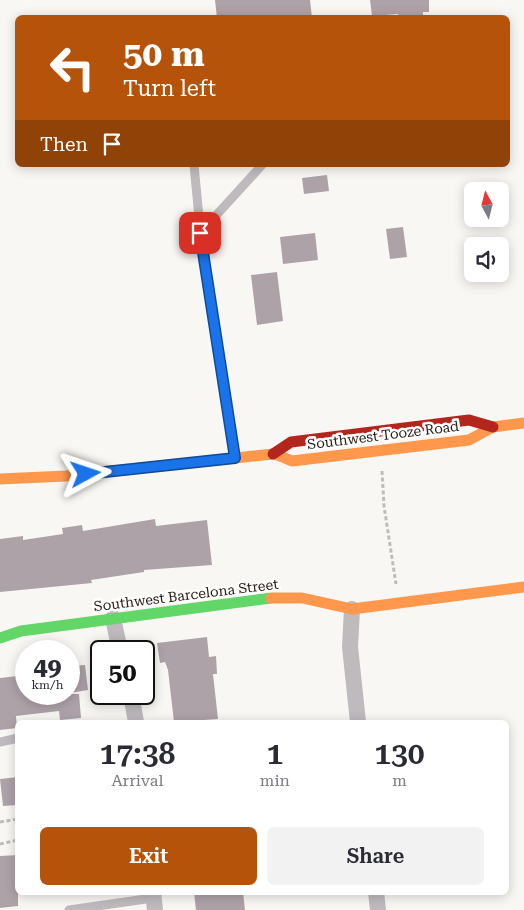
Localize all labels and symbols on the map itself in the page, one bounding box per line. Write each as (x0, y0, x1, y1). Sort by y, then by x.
north arrow (464, 182, 509, 228)
pin (179, 212, 221, 254)
street label: Southwest Tooze Road (306, 418, 460, 452)
position arrow (59, 447, 111, 499)
street label: Southwest Barcelona Street (93, 576, 279, 614)
speed limit sign: 50 (90, 640, 155, 705)

